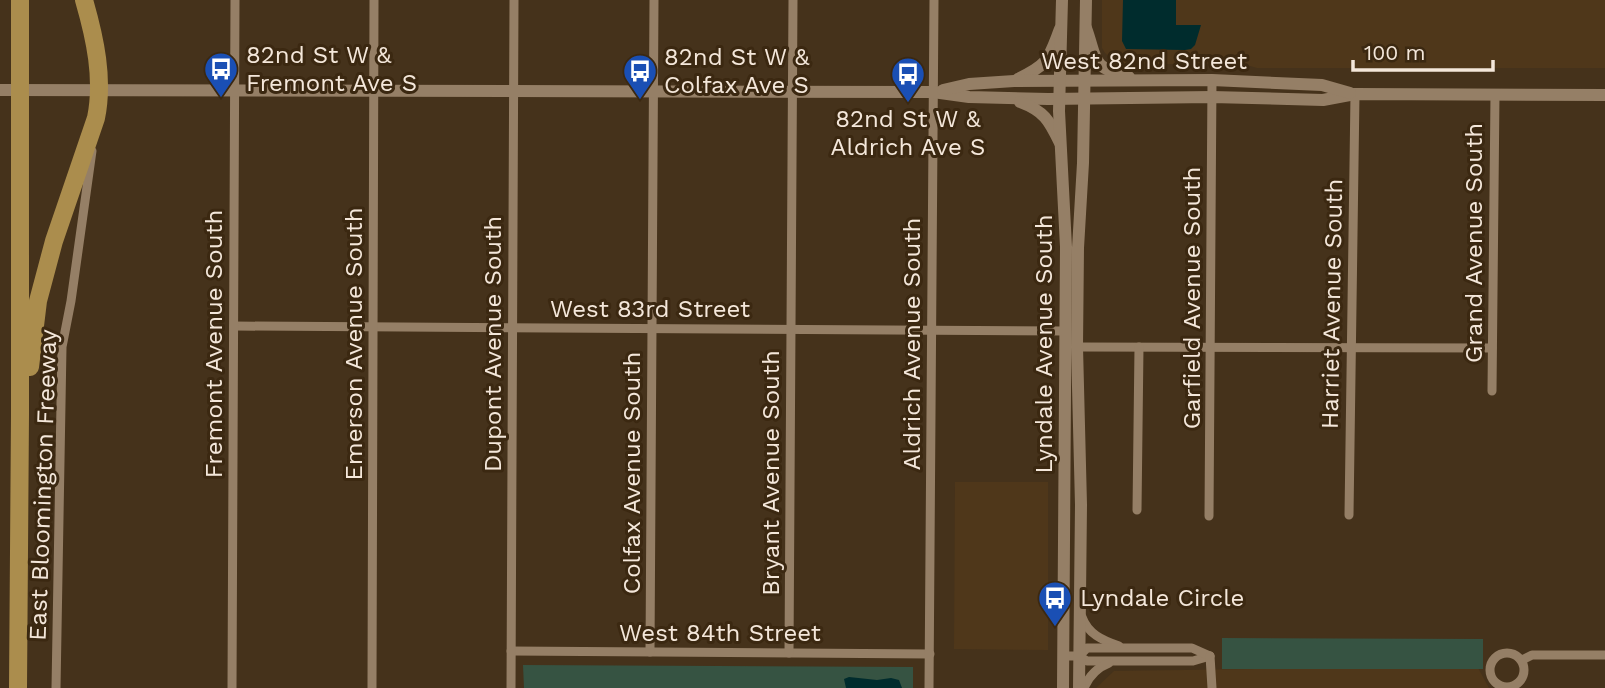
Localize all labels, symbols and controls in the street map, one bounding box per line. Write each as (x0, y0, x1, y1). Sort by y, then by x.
scale bar (1353, 28, 1493, 72)
text: 100 m (1364, 40, 1426, 65)
place label: 82nd St W & Fremont Ave S (246, 41, 417, 97)
place label: 82nd St W & Colfax Ave S (664, 43, 811, 99)
street label: West 82nd Street (1041, 47, 1247, 75)
bus stop icon: 82nd St W & Fremont Ave S (202, 50, 240, 99)
bus stop icon: 82nd St W & Colfax Ave S (621, 52, 659, 101)
bus stop icon: 82nd St W & Aldrich Ave S (889, 55, 927, 104)
place label: 82nd St W & Aldrich Ave S (831, 105, 985, 161)
street label: Grand Avenue South (1460, 123, 1488, 363)
street label: Garfield Avenue South (1178, 167, 1206, 429)
street label: Harriet Avenue South (1316, 179, 1348, 429)
street label: Emerson Avenue South (340, 207, 368, 481)
street label: Fremont Avenue South (200, 210, 228, 478)
street label: Lyndale Avenue South (1030, 214, 1058, 474)
street label: Dupont Avenue South (479, 216, 507, 472)
street label: Aldrich Avenue South (898, 218, 926, 470)
street label: West 83rd Street (550, 295, 750, 323)
street label: East Bloomington Freeway (24, 328, 62, 641)
street label: Bryant Avenue South (757, 350, 785, 596)
street label: Colfax Avenue South (618, 352, 646, 594)
bus stop icon: Lyndale Circle (1036, 579, 1074, 628)
place label: Lyndale Circle (1080, 584, 1244, 612)
street label: West 84th Street (619, 619, 821, 647)

